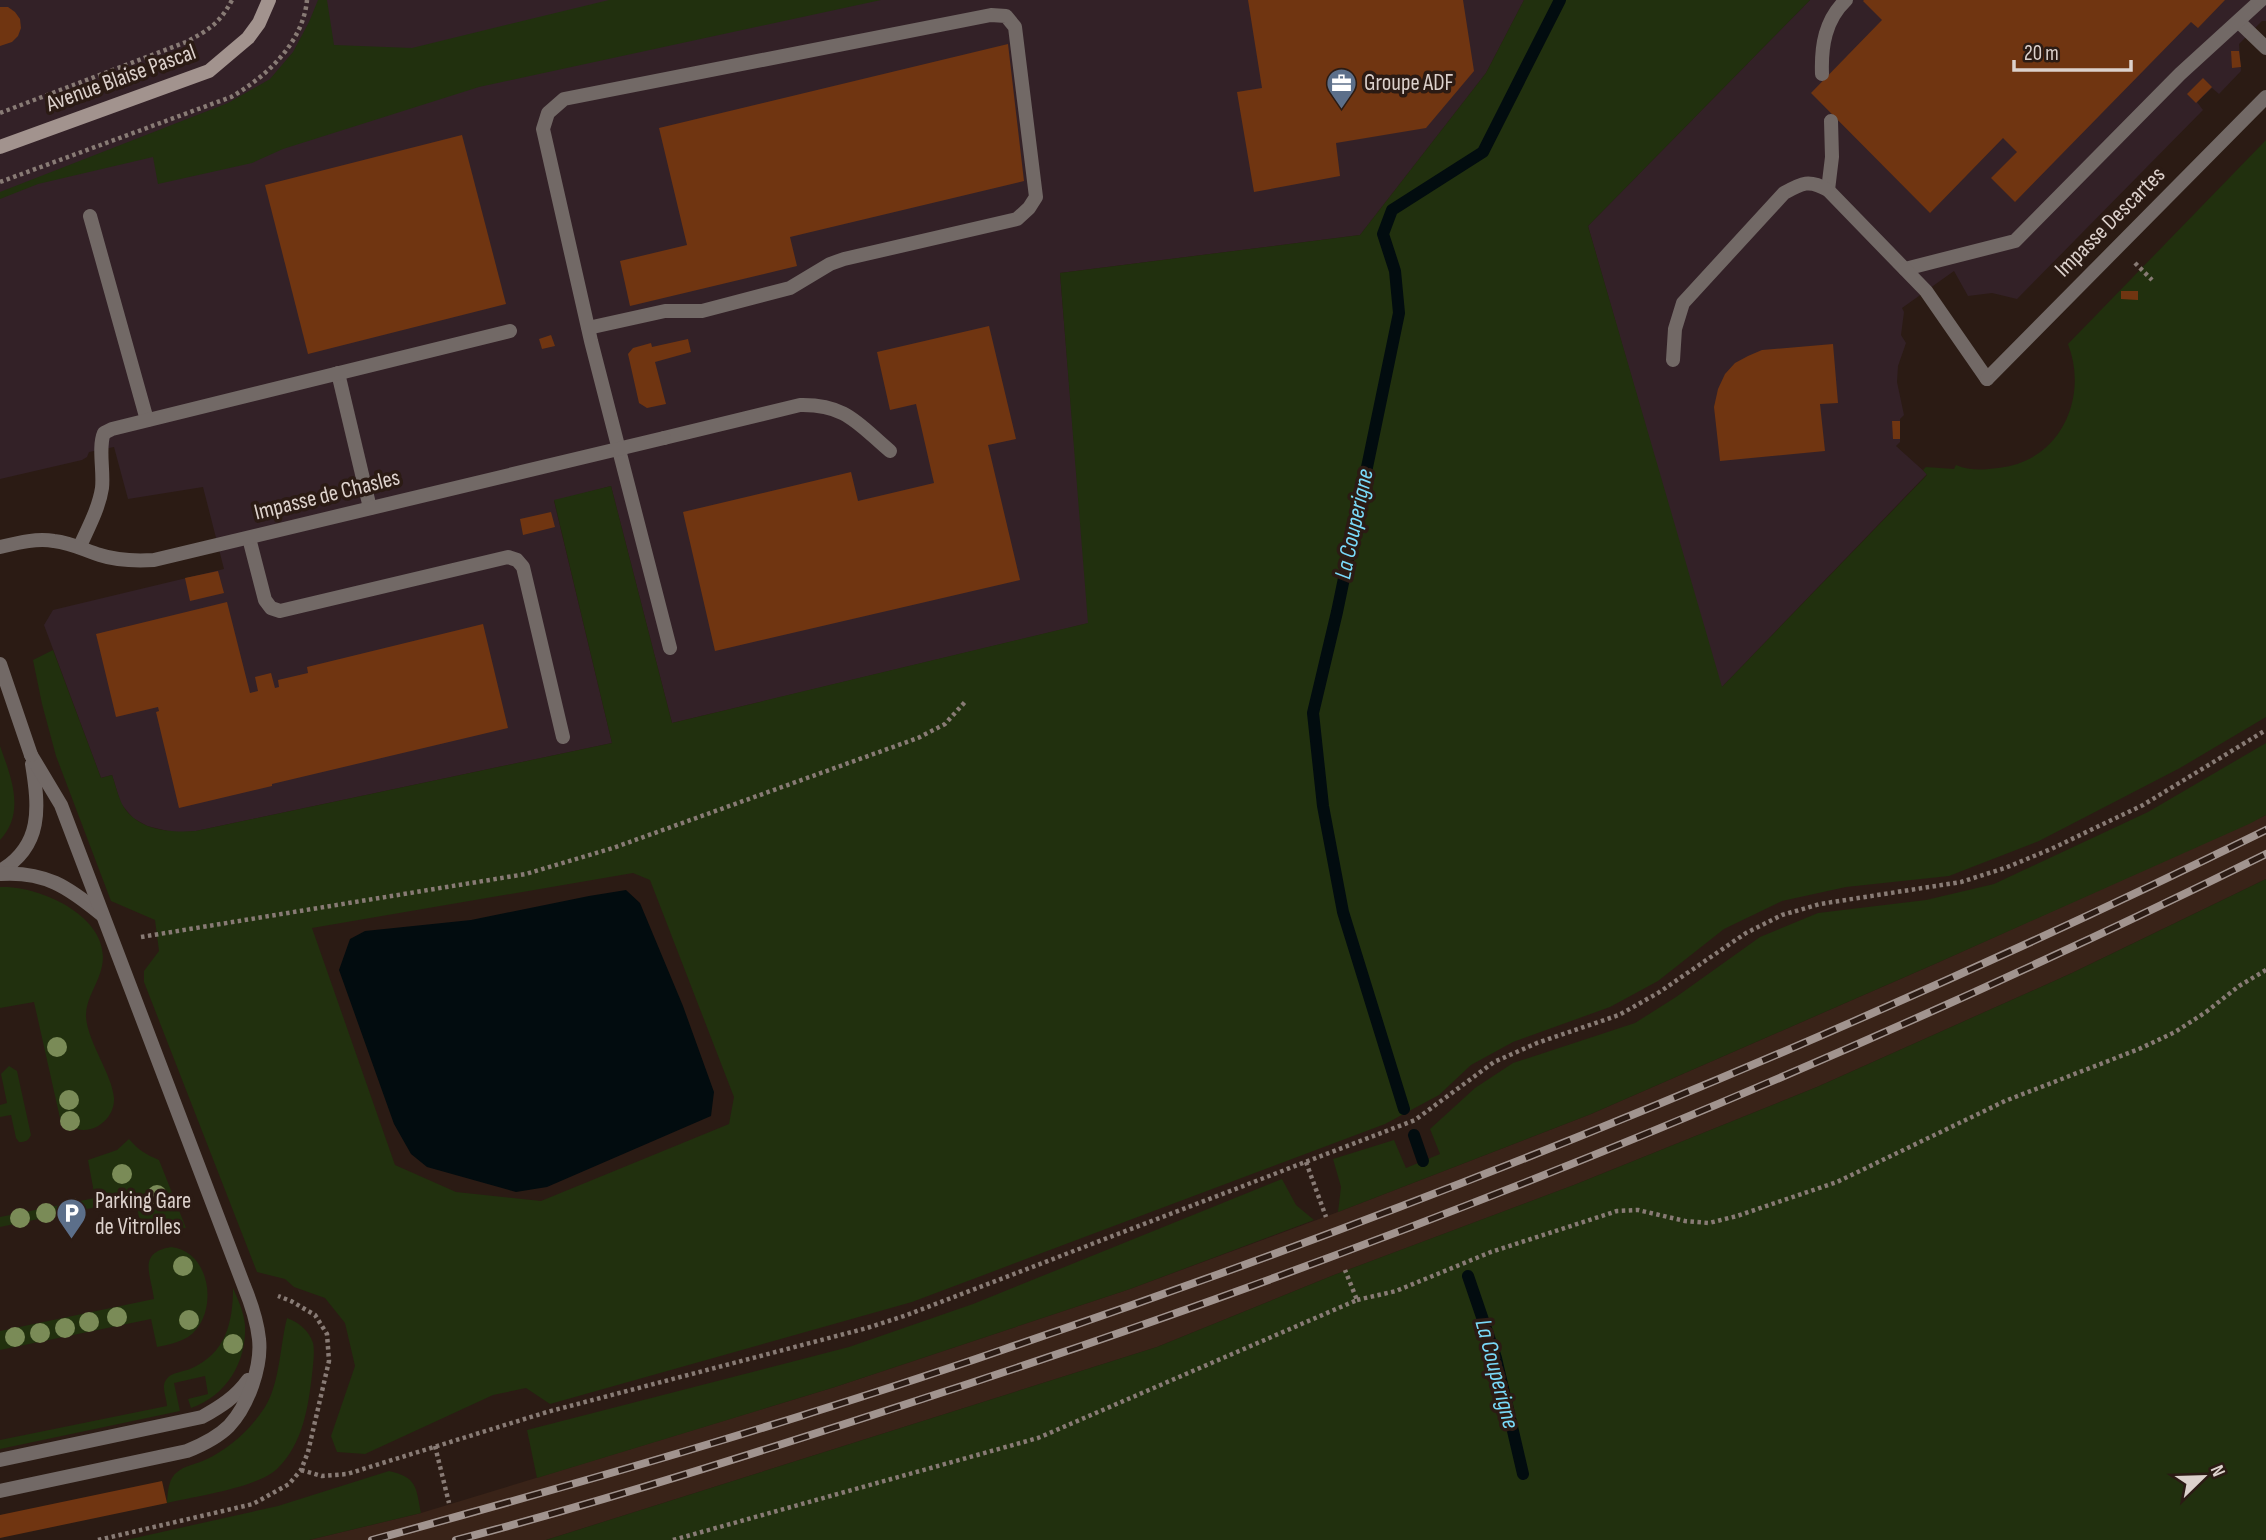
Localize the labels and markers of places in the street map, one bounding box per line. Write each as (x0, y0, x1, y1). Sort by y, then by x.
office icon: Groupe ADF (1324, 66, 1358, 110)
place label: Groupe ADF (1364, 69, 1454, 97)
place label: Parking Gare de Vitrolles (95, 1187, 191, 1241)
parking icon: Parking Gare de Vitrolles (55, 1197, 89, 1241)

